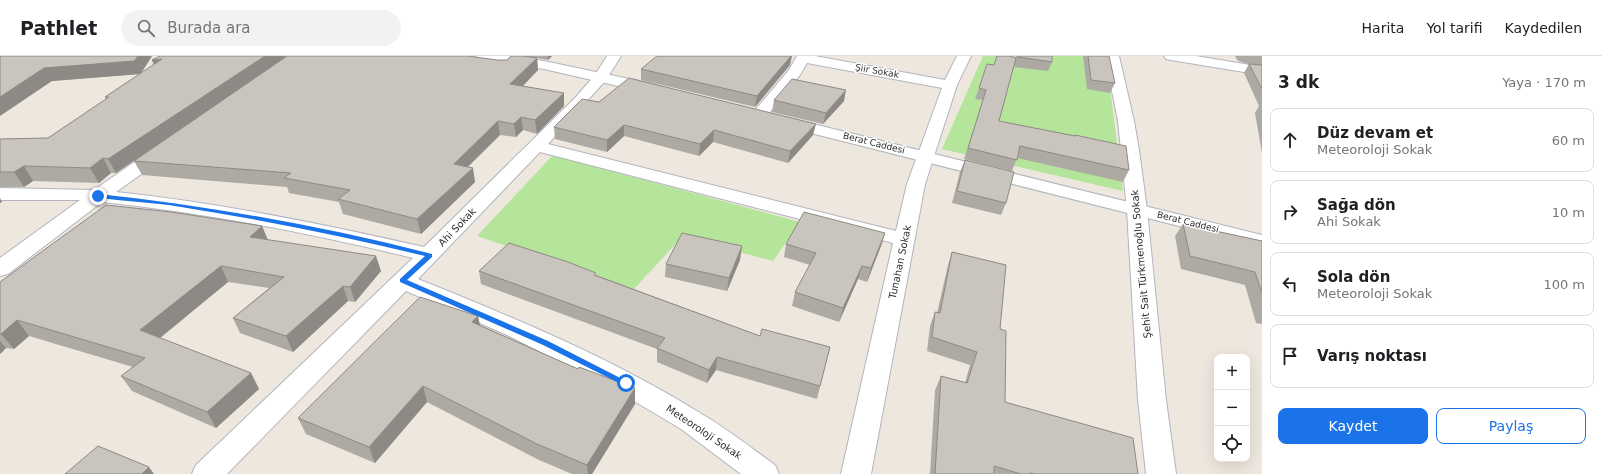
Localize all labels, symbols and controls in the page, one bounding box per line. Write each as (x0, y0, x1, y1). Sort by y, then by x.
search box (121, 10, 401, 46)
text: Pathlet (20, 17, 97, 39)
icon: search (135, 17, 157, 39)
text: Burada ara (167, 19, 251, 37)
text: Harita (1362, 20, 1404, 36)
text: Yol tarifi (1426, 20, 1483, 36)
text: Kaydedilen (1505, 20, 1582, 36)
street label: Şiir Sokak (854, 62, 900, 80)
text: 3 dk (1278, 72, 1319, 92)
text: Yaya · 170 m (1502, 75, 1586, 90)
text: Düz devam et (1317, 124, 1433, 142)
icon: ahead (1279, 129, 1301, 151)
street label: Berat Caddesi (842, 130, 906, 156)
text: 60 m (1552, 133, 1585, 148)
text: Meteoroloji Sokak (1317, 142, 1432, 157)
route end (89, 187, 107, 205)
street label: Şehit Sait Türkmenoğlu Sokak (1129, 189, 1153, 339)
text: Sağa dön (1317, 196, 1396, 214)
icon: right (1279, 201, 1301, 223)
street label: Ahi Sokak (436, 205, 478, 248)
text: 10 m (1552, 205, 1585, 220)
street label: Berat Caddesi (1156, 209, 1220, 235)
text: Ahi Sokak (1317, 214, 1381, 229)
street label: Tunahan Sokak (887, 224, 913, 301)
text: Sola dön (1317, 268, 1390, 286)
icon: left (1279, 273, 1301, 295)
text: 100 m (1543, 277, 1585, 292)
text: Meteoroloji Sokak (1317, 286, 1432, 301)
icon: arrive (1279, 345, 1301, 367)
text: Varış noktası (1317, 347, 1427, 365)
map controls (1214, 354, 1250, 462)
button: + (1214, 354, 1250, 390)
route start (617, 374, 635, 392)
button: − (1214, 390, 1250, 426)
street label: Meteoroloji Sokak (664, 403, 744, 461)
button: Kaydet (1278, 408, 1428, 444)
button: Paylaş (1436, 408, 1586, 444)
button: locate (1214, 426, 1250, 462)

